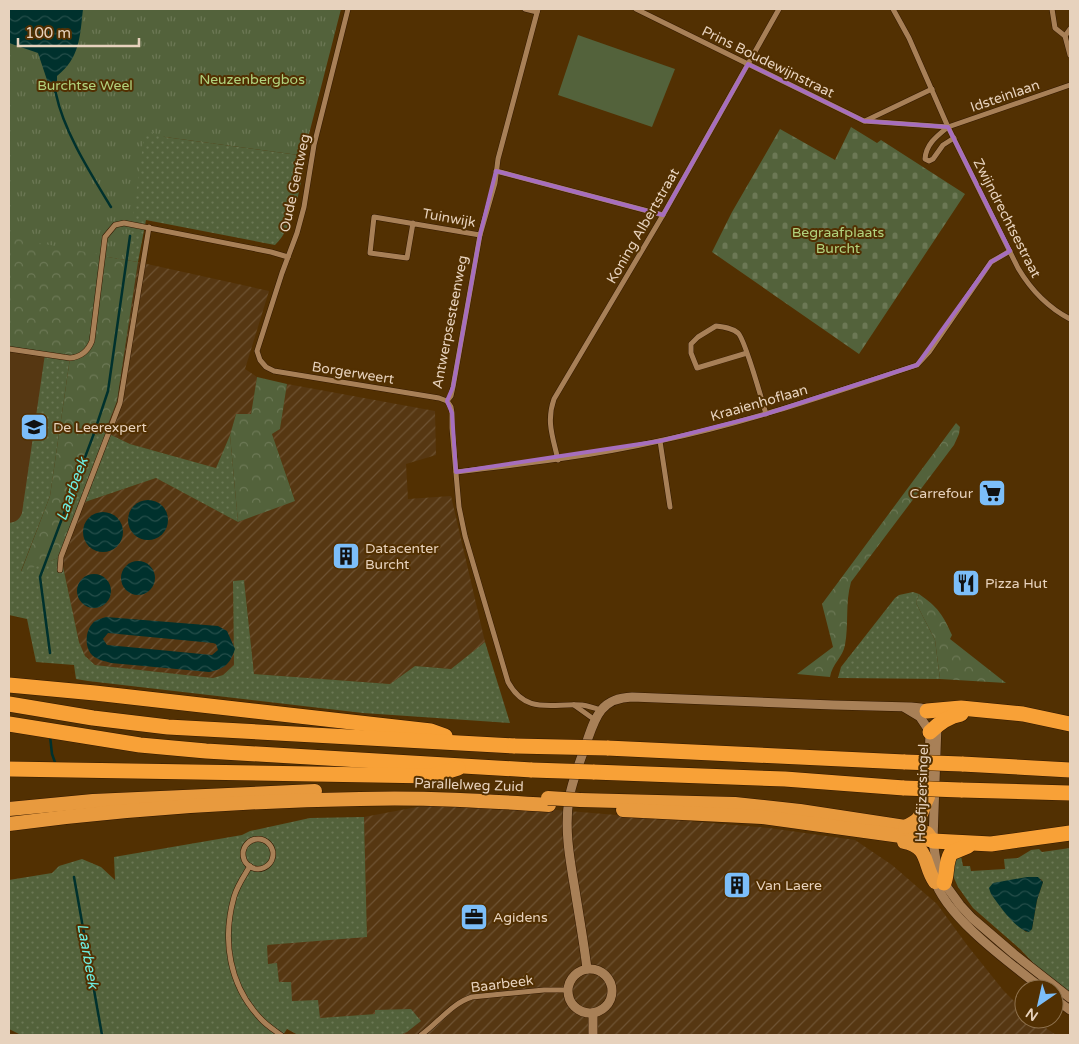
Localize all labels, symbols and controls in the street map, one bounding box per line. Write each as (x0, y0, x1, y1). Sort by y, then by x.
scale bar (18, 15, 139, 47)
street label: Prins Boudewijnstraat (699, 23, 838, 102)
text: 100 m (25, 24, 71, 42)
park label: Neuzenbergbos (199, 71, 305, 88)
street label: Idsteinlaan (968, 76, 1042, 116)
park label: Burchtse Weel (37, 77, 133, 94)
street label: Oude Gentweg (276, 132, 314, 234)
street label: Zwijndrechtsestraat (970, 156, 1045, 281)
street label: Koning Albertstraat (603, 165, 683, 287)
street label: Tuinwijk (421, 205, 477, 231)
park label: Begraafplaats Burcht (792, 224, 885, 257)
street label: Antwerpsesteenweg (429, 254, 471, 390)
street label: Borgerweert (311, 358, 396, 388)
street label: Kraaienhoflaan (708, 381, 810, 425)
school or university icon: De Leerexpert (19, 412, 49, 442)
place label: De Leerexpert (53, 419, 147, 436)
water label: Laarbeek (52, 453, 92, 523)
supermarket icon: Carrefour (977, 478, 1007, 508)
place label: Carrefour (910, 485, 974, 502)
place label: Datacenter Burcht (365, 540, 439, 573)
building icon: Datacenter Burcht (331, 541, 361, 571)
restaurant icon: Pizza Hut (951, 568, 981, 598)
place label: Pizza Hut (985, 575, 1048, 592)
street label: Hoefijzersingel (912, 743, 932, 843)
street label: Parallelweg Zuid (414, 775, 524, 795)
building icon: Van Laere (722, 870, 752, 900)
place label: Van Laere (756, 877, 822, 894)
office icon: Agidens (459, 902, 489, 932)
place label: Agidens (493, 909, 548, 926)
water label: Laarbeek (73, 922, 103, 992)
street label: Baarbeek (470, 972, 535, 996)
north arrow (1014, 979, 1064, 1029)
text: N (1023, 1004, 1041, 1025)

